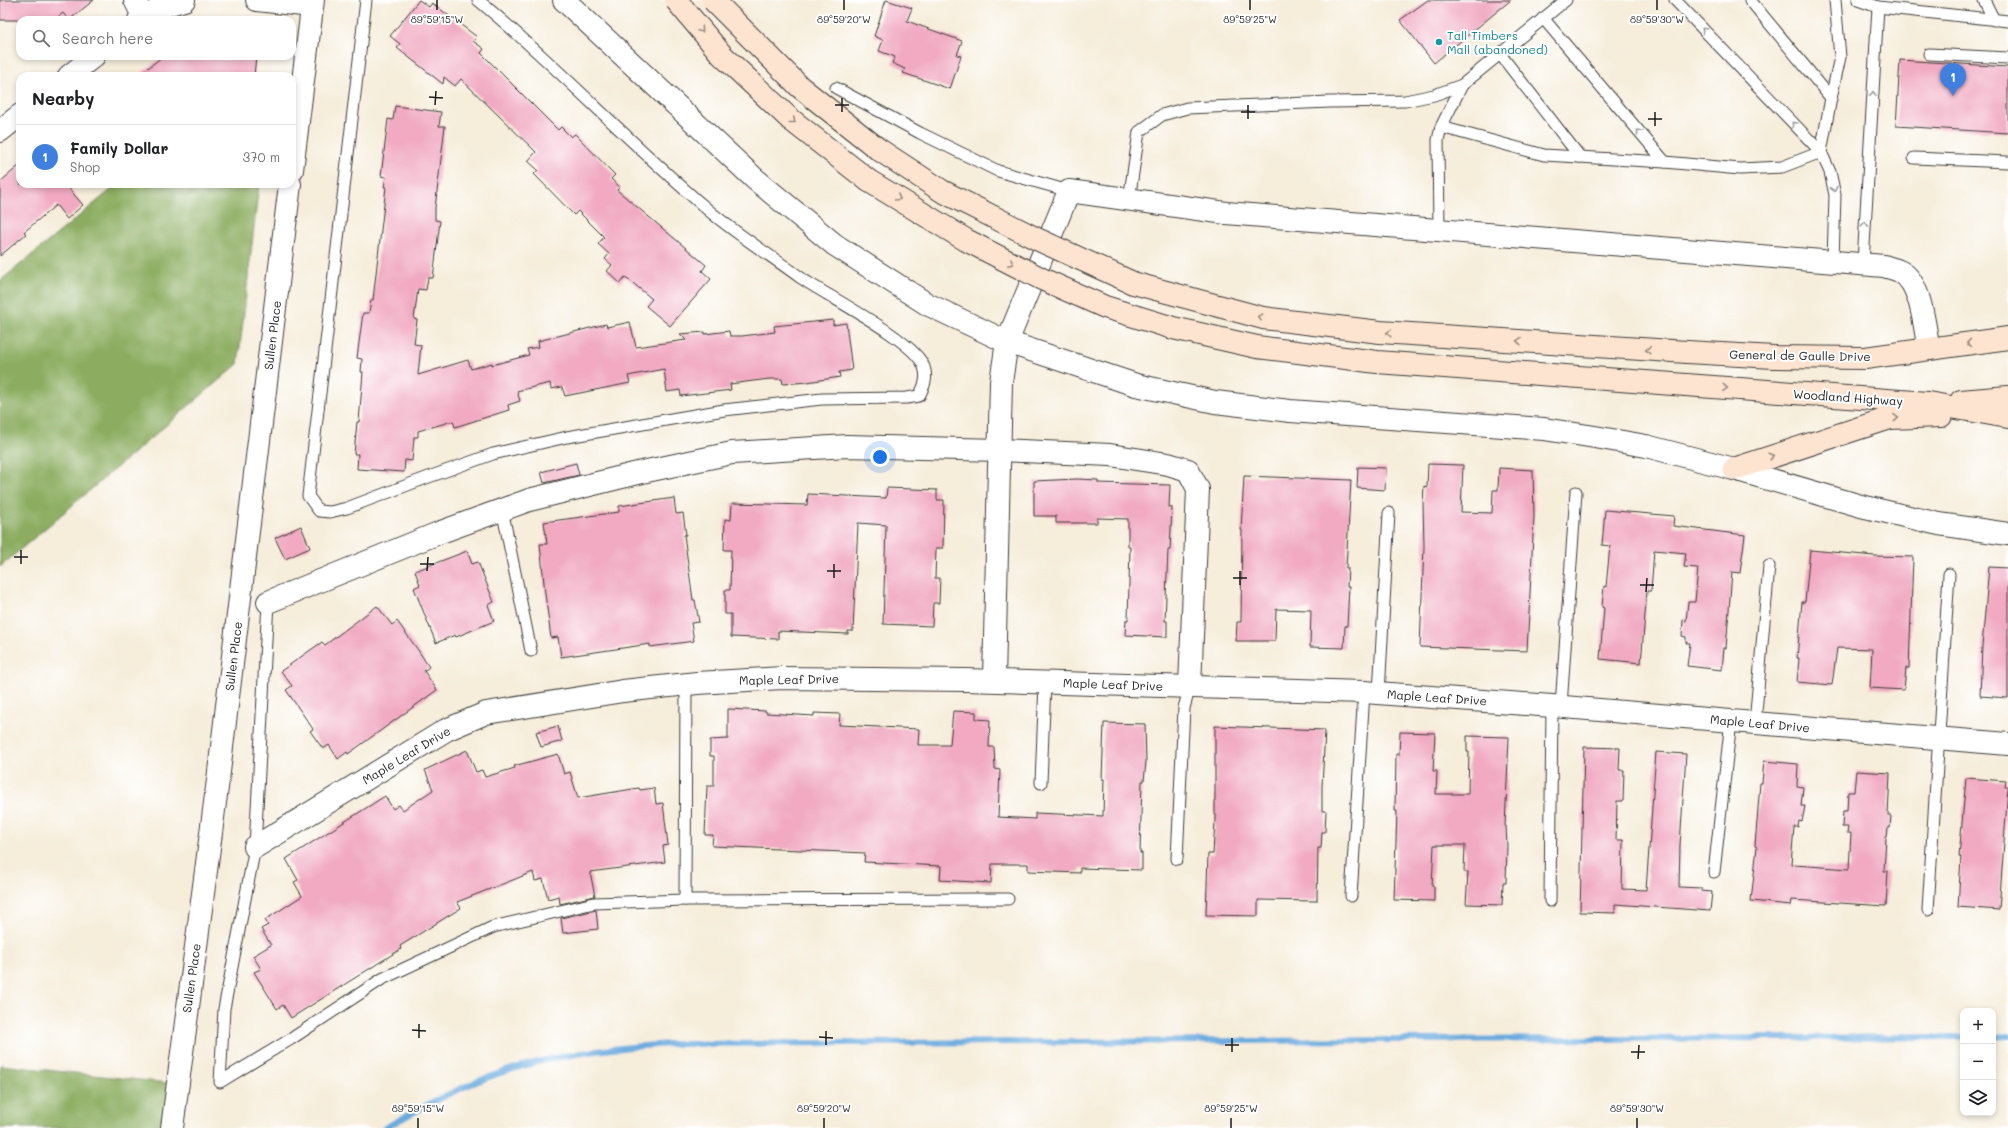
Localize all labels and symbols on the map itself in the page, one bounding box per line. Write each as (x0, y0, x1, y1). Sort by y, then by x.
text: 89°59'15"W (411, 12, 463, 26)
text: 89°59'20"W (817, 12, 871, 26)
text: 89°59'25"W (1223, 12, 1277, 26)
text: 89°59'30"W (1630, 12, 1684, 26)
one-way arrow (697, 25, 704, 32)
place label: Tall Timbers Mall (abandoned) (1447, 27, 1548, 57)
one-way arrow (1701, 27, 1709, 35)
marker: Tall Timbers Mall (abandoned) (1434, 37, 1444, 47)
pin: 1 (1940, 63, 1966, 96)
one-way arrow (1868, 91, 1877, 97)
one-way arrow (789, 117, 796, 124)
one-way arrow (1791, 121, 1799, 129)
one-way arrow (1637, 129, 1644, 136)
one-way arrow (1829, 186, 1837, 192)
one-way arrow (894, 194, 901, 201)
one-way arrow (1861, 221, 1869, 227)
one-way arrow (1006, 258, 1014, 266)
street label: Sullen Place (260, 299, 284, 371)
one-way arrow (1257, 313, 1263, 321)
one-way arrow (1386, 328, 1392, 337)
one-way arrow (1516, 337, 1522, 346)
one-way arrow (1966, 338, 1972, 347)
one-way arrow (1645, 345, 1651, 354)
street label: General de Gaulle Drive (1729, 346, 1871, 364)
one-way arrow (1722, 383, 1728, 392)
street label: Woodland Highway (1793, 385, 1903, 409)
one-way arrow (1893, 414, 1899, 423)
your location (870, 447, 890, 467)
one-way arrow (1768, 452, 1775, 461)
street label: Sullen Place (221, 620, 245, 692)
street label: Maple Leaf Drive (739, 670, 839, 688)
street label: Maple Leaf Drive (1063, 674, 1163, 694)
street label: Maple Leaf Drive (1386, 686, 1488, 708)
street label: Maple Leaf Drive (1709, 711, 1811, 735)
street label: Maple Leaf Drive (359, 722, 453, 788)
street label: Sullen Place (178, 942, 204, 1014)
text: 89°59'15"W (392, 1101, 444, 1115)
text: 89°59'20"W (797, 1101, 851, 1115)
text: 89°59'25"W (1204, 1101, 1258, 1115)
text: 89°59'30"W (1610, 1101, 1664, 1115)

